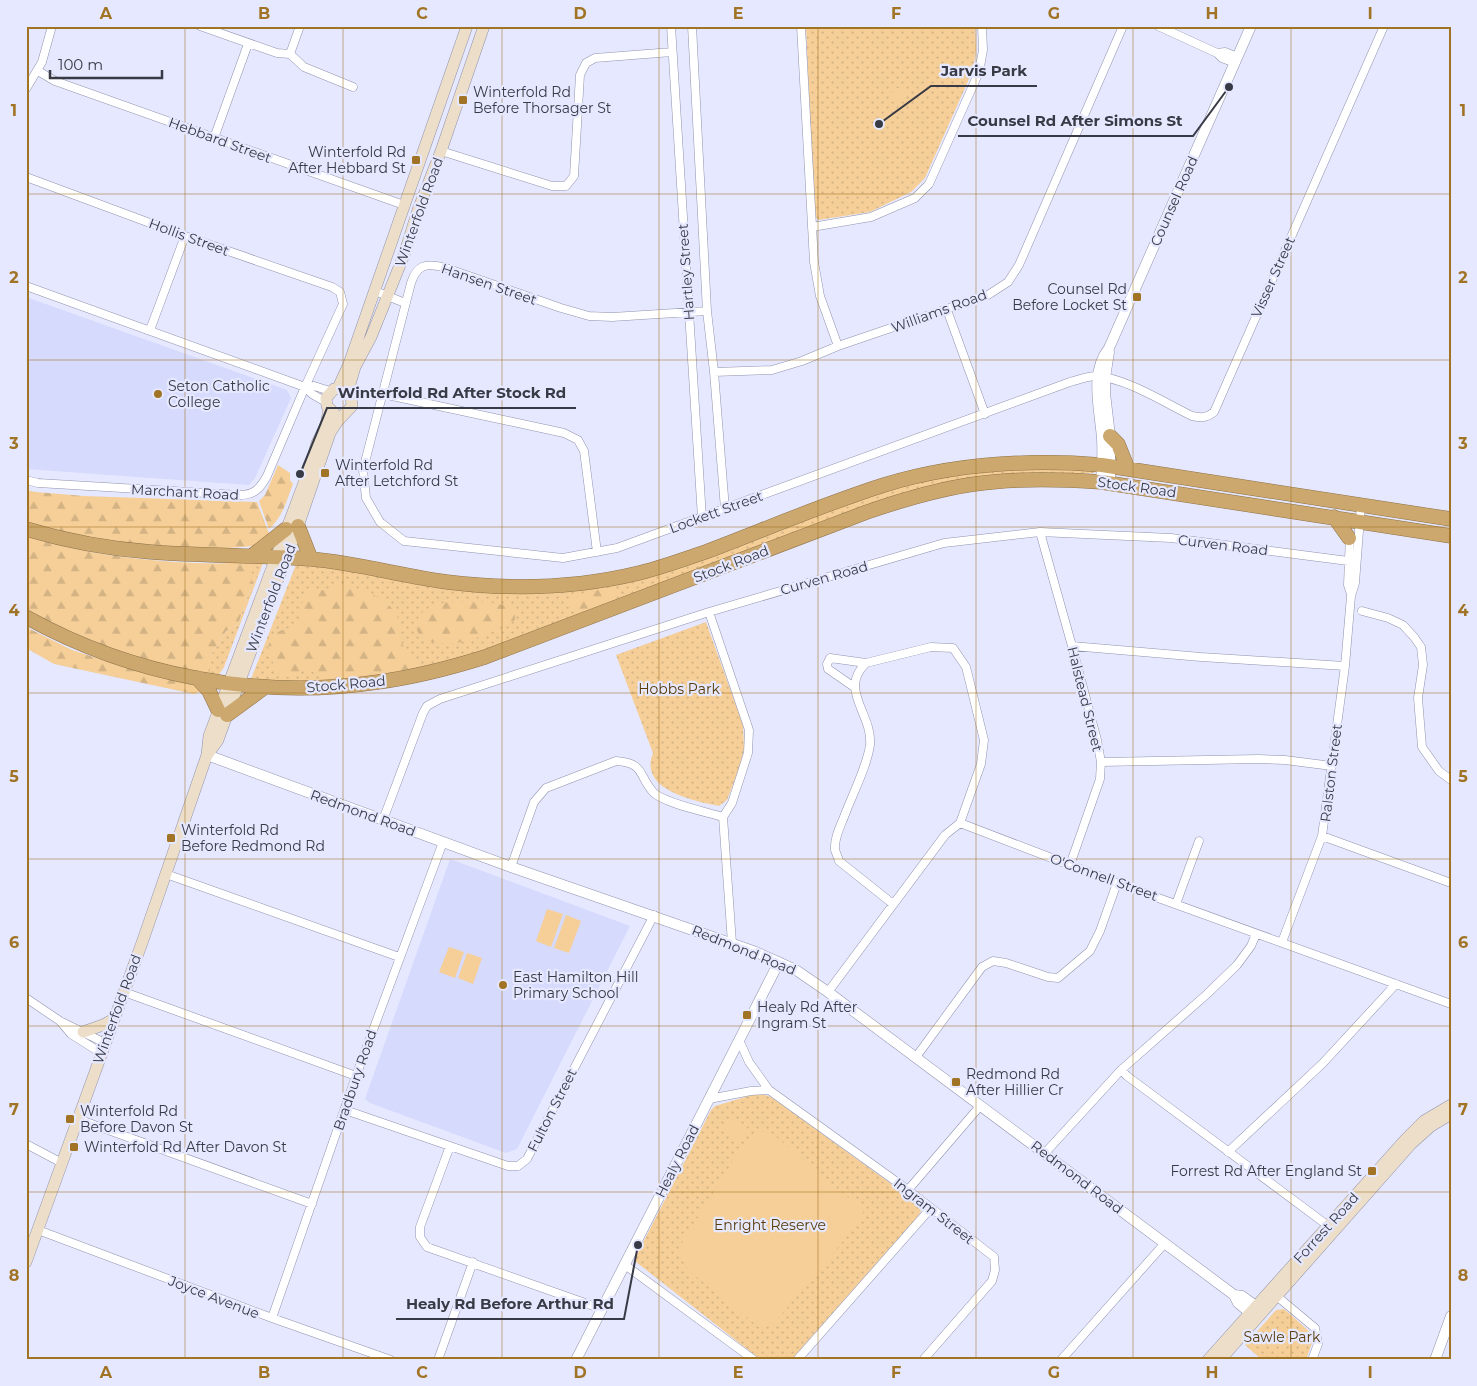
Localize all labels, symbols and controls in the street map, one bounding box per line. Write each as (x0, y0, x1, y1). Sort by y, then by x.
text: A (99, 4, 113, 23)
text: B (258, 4, 270, 23)
text: C (416, 4, 428, 23)
text: D (573, 4, 587, 23)
text: E (733, 4, 743, 23)
text: F (891, 4, 901, 23)
text: G (1048, 4, 1060, 23)
text: H (1206, 4, 1218, 23)
text: I (1367, 4, 1373, 23)
scale bar (50, 48, 162, 80)
text: 100 m (58, 55, 103, 74)
callout: Jarvis Park (931, 56, 1037, 86)
text: Jarvis Park (940, 61, 1027, 80)
place label: Winterfold Rd Before Thorsager St (473, 83, 612, 117)
marker: Winterfold Rd Before Thorsager St (457, 94, 469, 106)
text: 1 (11, 101, 17, 120)
text: 1 (1460, 101, 1466, 120)
callout: Counsel Rd After Simons St (958, 106, 1193, 136)
text: Counsel Rd After Simons St (967, 111, 1183, 130)
street label: Hebbard Street (166, 113, 274, 167)
place label: Winterfold Rd After Hebbard St (288, 143, 406, 177)
street label: Counsel Road (1146, 153, 1202, 249)
marker: Winterfold Rd After Hebbard St (410, 154, 422, 166)
street label: Winterfold Road (391, 155, 447, 269)
street label: Hollis Street (146, 214, 232, 260)
street label: Hartley Street (674, 223, 698, 321)
street label: Visser Street (1247, 233, 1299, 320)
street label: Hansen Street (439, 259, 539, 309)
text: 2 (9, 268, 19, 287)
text: 2 (1458, 268, 1468, 287)
place label: Counsel Rd Before Locket St (1012, 280, 1127, 314)
street label: Williams Road (889, 285, 989, 337)
marker: Counsel Rd Before Locket St (1131, 291, 1143, 303)
place label: Seton Catholic College (168, 377, 270, 411)
callout: Winterfold Rd After Stock Rd (327, 378, 576, 408)
text: Winterfold Rd After Stock Rd (338, 383, 566, 402)
marker: Seton Catholic College (152, 388, 164, 400)
text: 3 (8, 434, 19, 453)
text: 3 (1457, 434, 1468, 453)
place label: Winterfold Rd After Letchford St (335, 456, 459, 490)
marker: Winterfold Rd After Letchford St (319, 467, 331, 479)
street label: Stock Road (1097, 473, 1177, 501)
street label: Marchant Road (131, 480, 239, 504)
street label: Lockett Street (667, 487, 766, 537)
street label: Curven Road (1177, 531, 1269, 559)
street label: Winterfold Road (242, 541, 300, 655)
street label: Stock Road (691, 541, 771, 587)
street label: Curven Road (778, 557, 870, 599)
text: 4 (8, 601, 20, 620)
text: 4 (1457, 601, 1469, 620)
street label: Halstead Street (1063, 645, 1107, 754)
street label: Stock Road (306, 672, 386, 696)
park label: Hobbs Park (638, 680, 720, 698)
street label: Ralston Street (1316, 723, 1346, 823)
text: 5 (9, 767, 19, 786)
text: 5 (1458, 767, 1468, 786)
street label: Redmond Road (308, 786, 418, 840)
place label: Winterfold Rd Before Redmond Rd (181, 821, 325, 855)
marker: Winterfold Rd Before Redmond Rd (165, 832, 177, 844)
street label: O'Connell Street (1048, 849, 1161, 905)
street label: Redmond Road (689, 921, 799, 979)
text: 6 (9, 933, 19, 952)
text: 6 (1458, 933, 1468, 952)
street label: Winterfold Road (89, 952, 145, 1066)
place label: East Hamilton Hill Primary School (513, 968, 639, 1002)
marker: East Hamilton Hill Primary School (497, 979, 509, 991)
place label: Healy Rd After Ingram St (757, 998, 858, 1032)
marker: Healy Rd After Ingram St (741, 1009, 753, 1021)
street label: Bradbury Road (329, 1027, 381, 1133)
street label: Fulton Street (523, 1065, 581, 1155)
place label: Redmond Rd After Hillier Cr (966, 1065, 1064, 1099)
marker: Redmond Rd After Hillier Cr (950, 1076, 962, 1088)
text: 7 (9, 1100, 19, 1119)
text: 7 (1458, 1100, 1468, 1119)
place label: Winterfold Rd Before Davon St (80, 1102, 194, 1136)
marker: Winterfold Rd Before Davon St (64, 1113, 76, 1125)
street label: Healy Road (651, 1122, 703, 1200)
street label: Redmond Road (1027, 1136, 1127, 1218)
place label: Winterfold Rd After Davon St (84, 1138, 287, 1156)
marker: Winterfold Rd After Davon St (68, 1141, 80, 1153)
place label: Forrest Rd After England St (1170, 1162, 1362, 1180)
marker: Forrest Rd After England St (1366, 1165, 1378, 1177)
street label: Ingram Street (890, 1174, 978, 1248)
street label: Forrest Road (1289, 1189, 1363, 1267)
park label: Enright Reserve (714, 1216, 826, 1234)
text: 8 (9, 1266, 19, 1285)
text: 8 (1458, 1266, 1468, 1285)
street label: Joyce Avenue (165, 1271, 262, 1323)
callout: Healy Rd Before Arthur Rd (396, 1289, 624, 1319)
text: Healy Rd Before Arthur Rd (406, 1294, 614, 1313)
park label: Sawle Park (1244, 1328, 1321, 1346)
text: A (99, 1363, 113, 1382)
text: B (258, 1363, 270, 1382)
text: C (416, 1363, 428, 1382)
text: D (573, 1363, 587, 1382)
text: E (733, 1363, 743, 1382)
text: F (891, 1363, 901, 1382)
text: G (1048, 1363, 1060, 1382)
text: H (1206, 1363, 1218, 1382)
text: I (1367, 1363, 1373, 1382)

